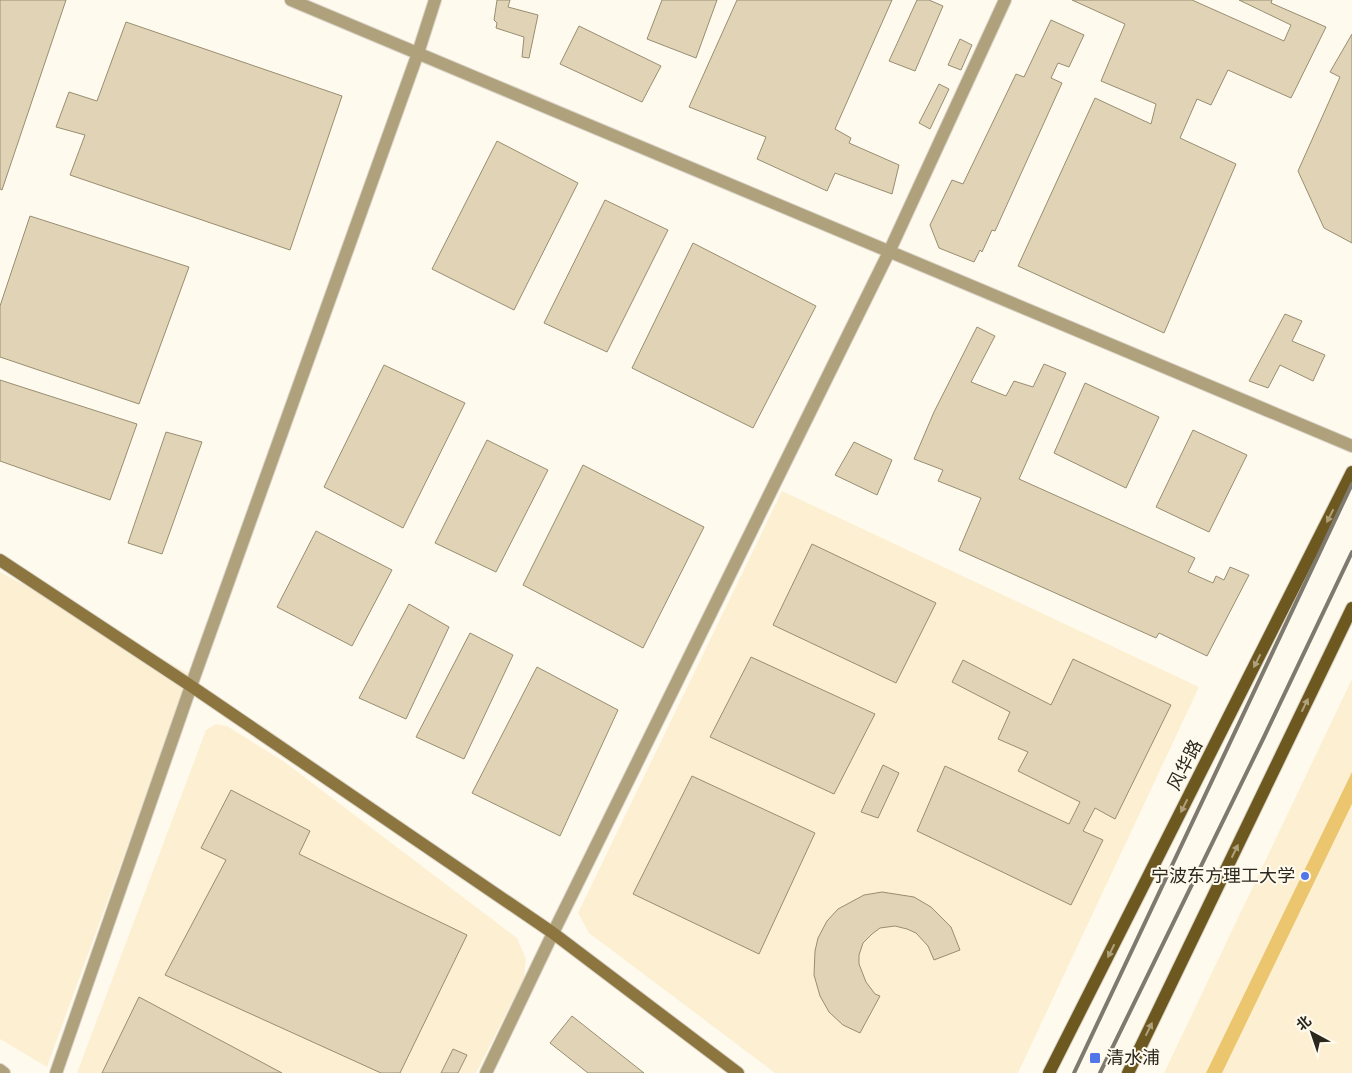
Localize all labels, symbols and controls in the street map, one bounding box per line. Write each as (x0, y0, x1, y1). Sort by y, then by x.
one-way arrow (1326, 508, 1334, 523)
one-way arrow (1253, 654, 1261, 668)
one-way arrow (1302, 698, 1310, 712)
street label: 风华路 (1162, 735, 1208, 795)
one-way arrow (1180, 799, 1188, 813)
one-way arrow (1231, 844, 1239, 858)
place label: 宁波东方理工大学 (1151, 864, 1295, 888)
marker: 宁波东方理工大学 (1299, 870, 1311, 882)
one-way arrow (1107, 944, 1115, 958)
north arrow (1287, 1008, 1337, 1058)
text: 北 (1292, 1012, 1315, 1035)
one-way arrow (1146, 1022, 1154, 1036)
place label: 清水浦 (1106, 1046, 1160, 1070)
marker: 清水浦 (1088, 1051, 1102, 1065)

